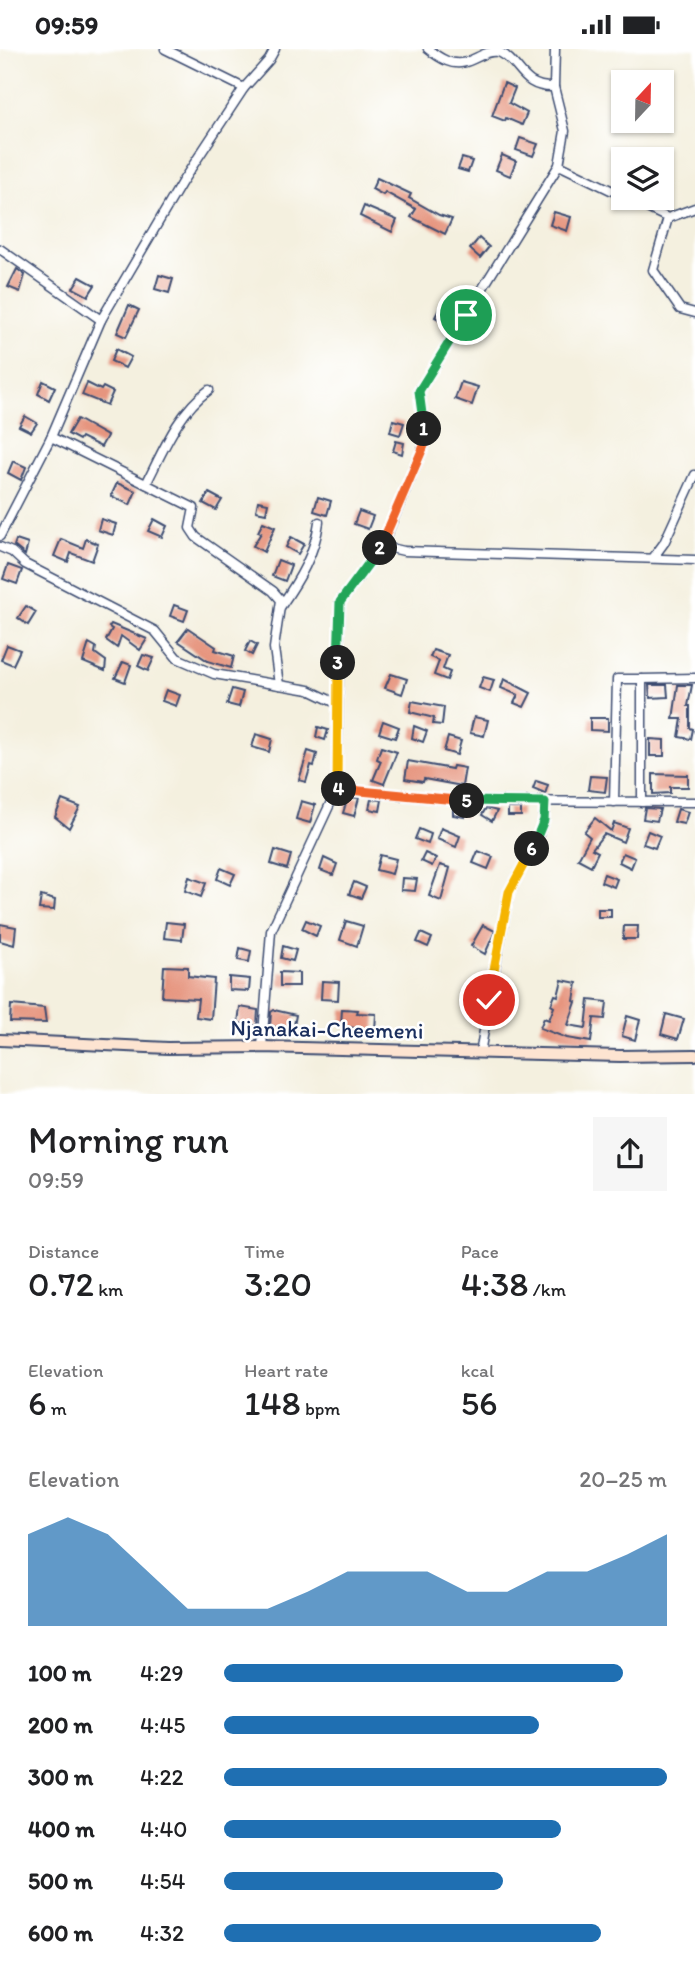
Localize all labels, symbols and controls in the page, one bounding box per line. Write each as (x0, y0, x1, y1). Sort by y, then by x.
text: 09:59 (35, 9, 98, 41)
north arrow (611, 70, 674, 133)
map controls (611, 70, 674, 210)
button: layers (611, 147, 674, 210)
pin (436, 285, 496, 345)
icon: arrive (447, 296, 485, 334)
pin: 1 (406, 411, 442, 447)
text: 1 (419, 417, 428, 440)
pin: 2 (362, 531, 398, 565)
text: 2 (375, 536, 385, 559)
pin: 3 (320, 645, 356, 681)
text: 3 (332, 651, 343, 674)
pin: 4 (322, 771, 356, 807)
text: 4 (333, 777, 344, 800)
pin: 5 (449, 783, 484, 819)
text: 5 (462, 789, 471, 812)
pin: 6 (514, 831, 550, 867)
text: 6 (526, 837, 537, 860)
pin (459, 970, 519, 1030)
icon: check (470, 981, 508, 1019)
street label: Njanakai-Cheemeni (230, 1013, 424, 1045)
text: Morning run (28, 1117, 229, 1163)
button: share (593, 1117, 667, 1191)
text: 09:59 (28, 1166, 84, 1194)
text: Distance (28, 1240, 99, 1263)
text: Time (244, 1240, 285, 1263)
text: Pace (461, 1240, 499, 1263)
text: 0.72 (28, 1263, 94, 1305)
text: 3:20 (244, 1263, 312, 1305)
text: 4:38 (461, 1263, 529, 1305)
text: km (94, 1278, 123, 1301)
text: /km (529, 1278, 566, 1301)
text: Elevation (28, 1359, 104, 1382)
text: Heart rate (244, 1359, 328, 1382)
text: kcal (461, 1359, 494, 1382)
text: 6 (28, 1382, 47, 1424)
text: 148 (244, 1382, 301, 1424)
text: 56 (461, 1382, 498, 1424)
text: m (47, 1397, 67, 1420)
text: bpm (301, 1397, 340, 1420)
text: Elevation (28, 1465, 119, 1493)
text: 20–25 m (579, 1465, 667, 1493)
text: 100 m (28, 1659, 92, 1687)
text: 4:29 (140, 1659, 184, 1687)
text: 200 m (28, 1711, 93, 1739)
text: 4:45 (140, 1711, 185, 1739)
text: 300 m (28, 1763, 93, 1791)
text: 4:22 (140, 1763, 184, 1791)
text: 400 m (28, 1815, 95, 1843)
text: 4:40 (140, 1815, 187, 1843)
text: 500 m (28, 1867, 93, 1895)
text: 4:54 (140, 1867, 185, 1895)
text: 600 m (28, 1919, 93, 1947)
text: 4:32 (140, 1919, 184, 1947)

